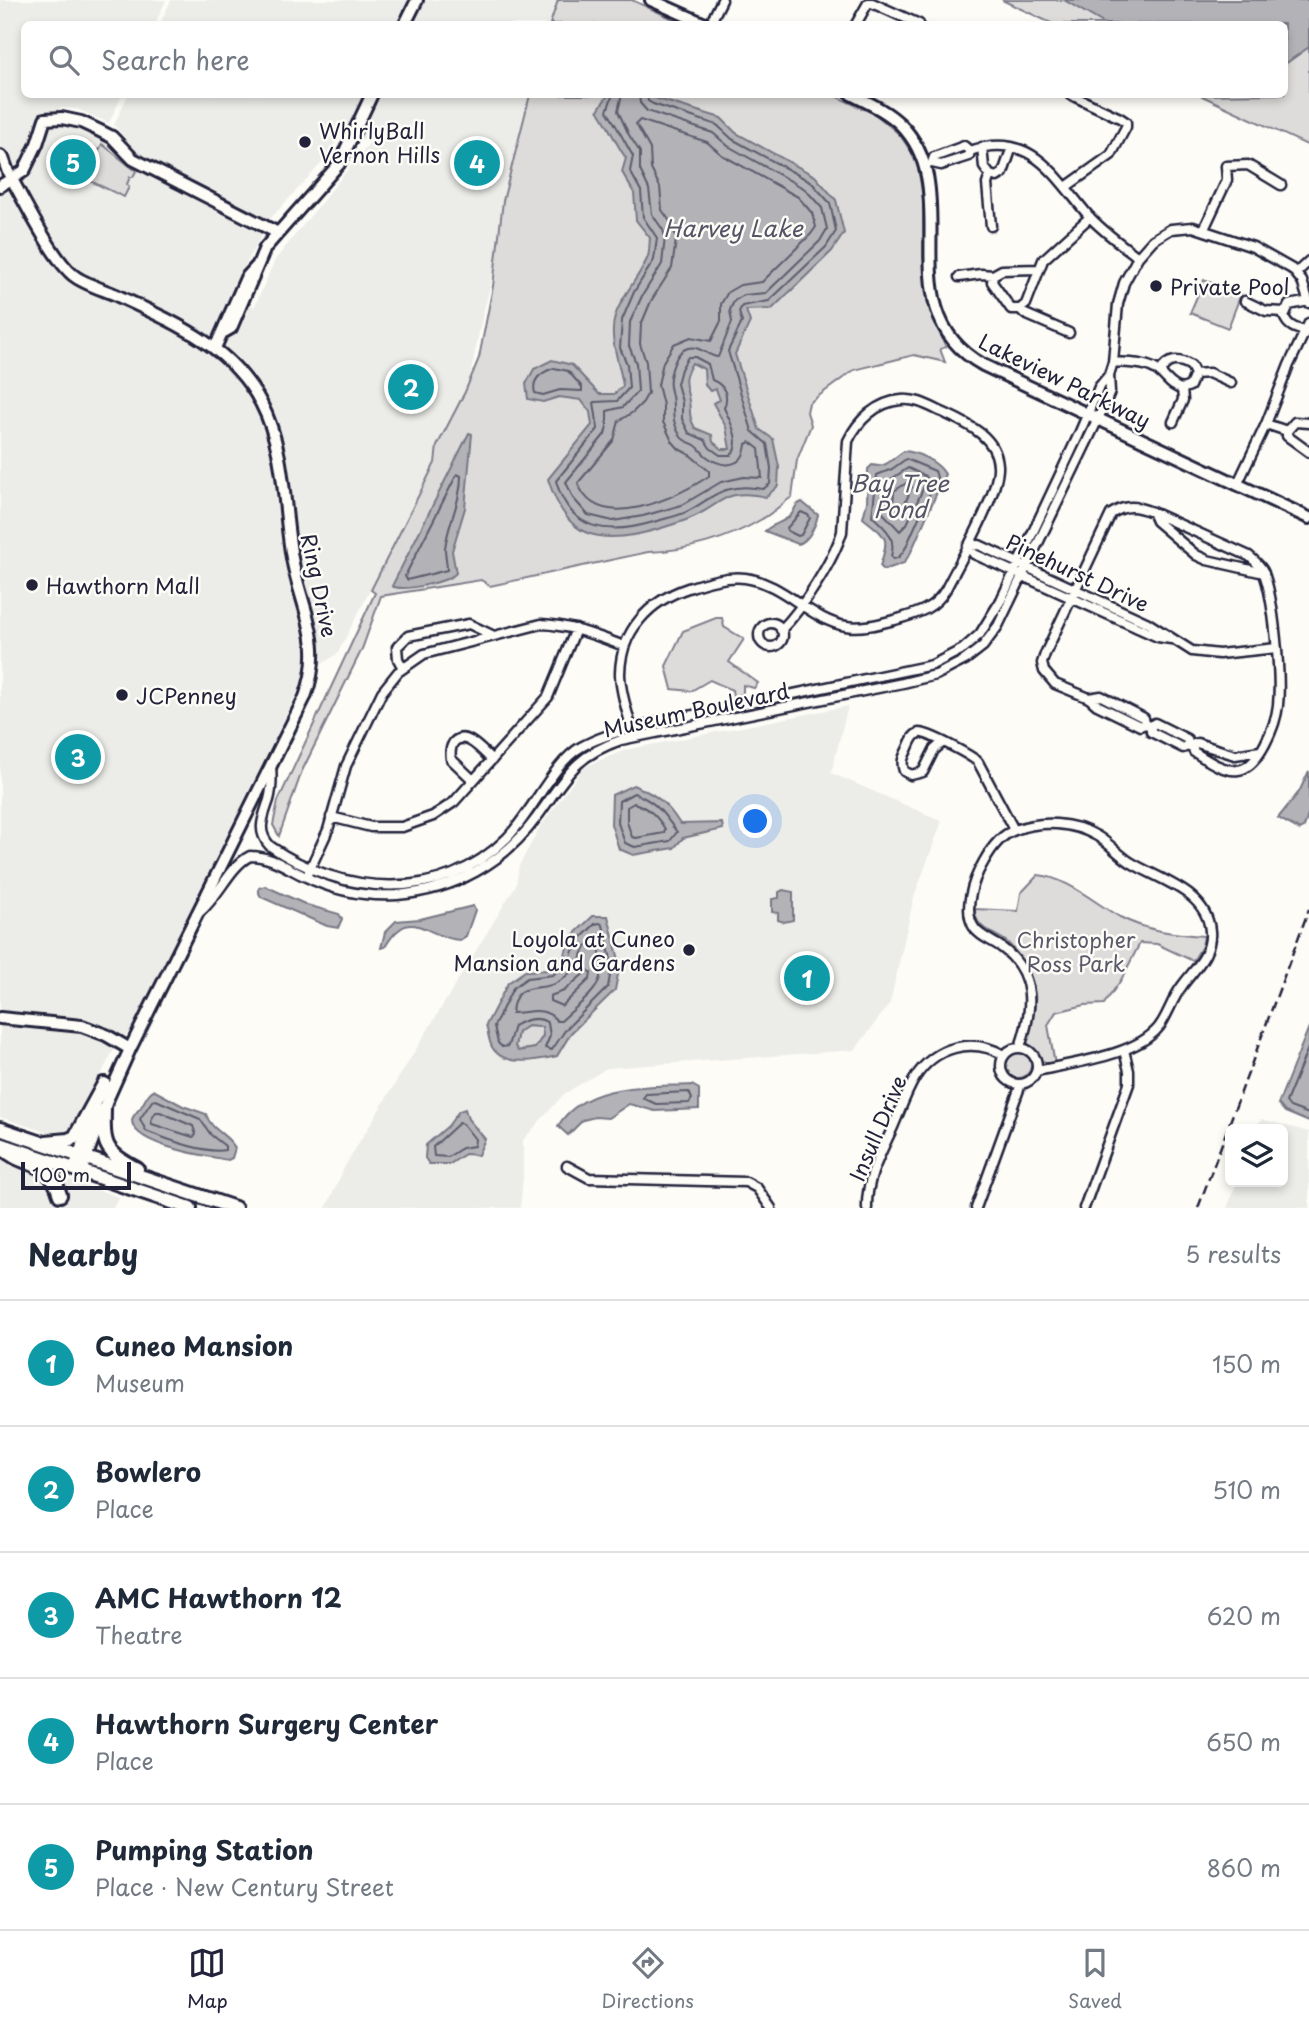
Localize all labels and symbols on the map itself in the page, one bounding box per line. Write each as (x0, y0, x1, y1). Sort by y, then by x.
place label: WhirlyBall Vernon Hills (319, 114, 440, 170)
marker: WhirlyBall Vernon Hills (297, 134, 313, 150)
pin: 5 (50, 136, 96, 188)
pin: 4 (454, 137, 500, 189)
water label: Harvey Lake (663, 210, 804, 245)
place label: Private Pool (1170, 270, 1290, 302)
marker: Private Pool (1148, 278, 1164, 294)
street label: Lakeview Parkway (974, 325, 1156, 435)
pin: 2 (388, 361, 434, 413)
water label: Bay Tree Pond (851, 465, 950, 526)
street label: Pinehurst Drive (1001, 525, 1155, 619)
street label: Ring Drive (293, 530, 347, 640)
place label: Hawthorn Mall (46, 569, 200, 601)
marker: Hawthorn Mall (24, 577, 40, 593)
street label: Museum Boulevard (600, 674, 792, 744)
place label: JCPenney (136, 679, 237, 711)
marker: JCPenney (114, 687, 130, 703)
pin: 3 (55, 731, 101, 783)
your location (738, 804, 772, 838)
place label: Loyola at Cuneo Mansion and Gardens (453, 922, 675, 978)
park label: Christopher Ross Park (1016, 923, 1136, 979)
marker: Loyola at Cuneo Mansion and Gardens (681, 942, 697, 958)
pin: 1 (784, 952, 830, 1004)
street label: Insull Drive (840, 1070, 914, 1186)
scale bar (21, 1159, 131, 1191)

